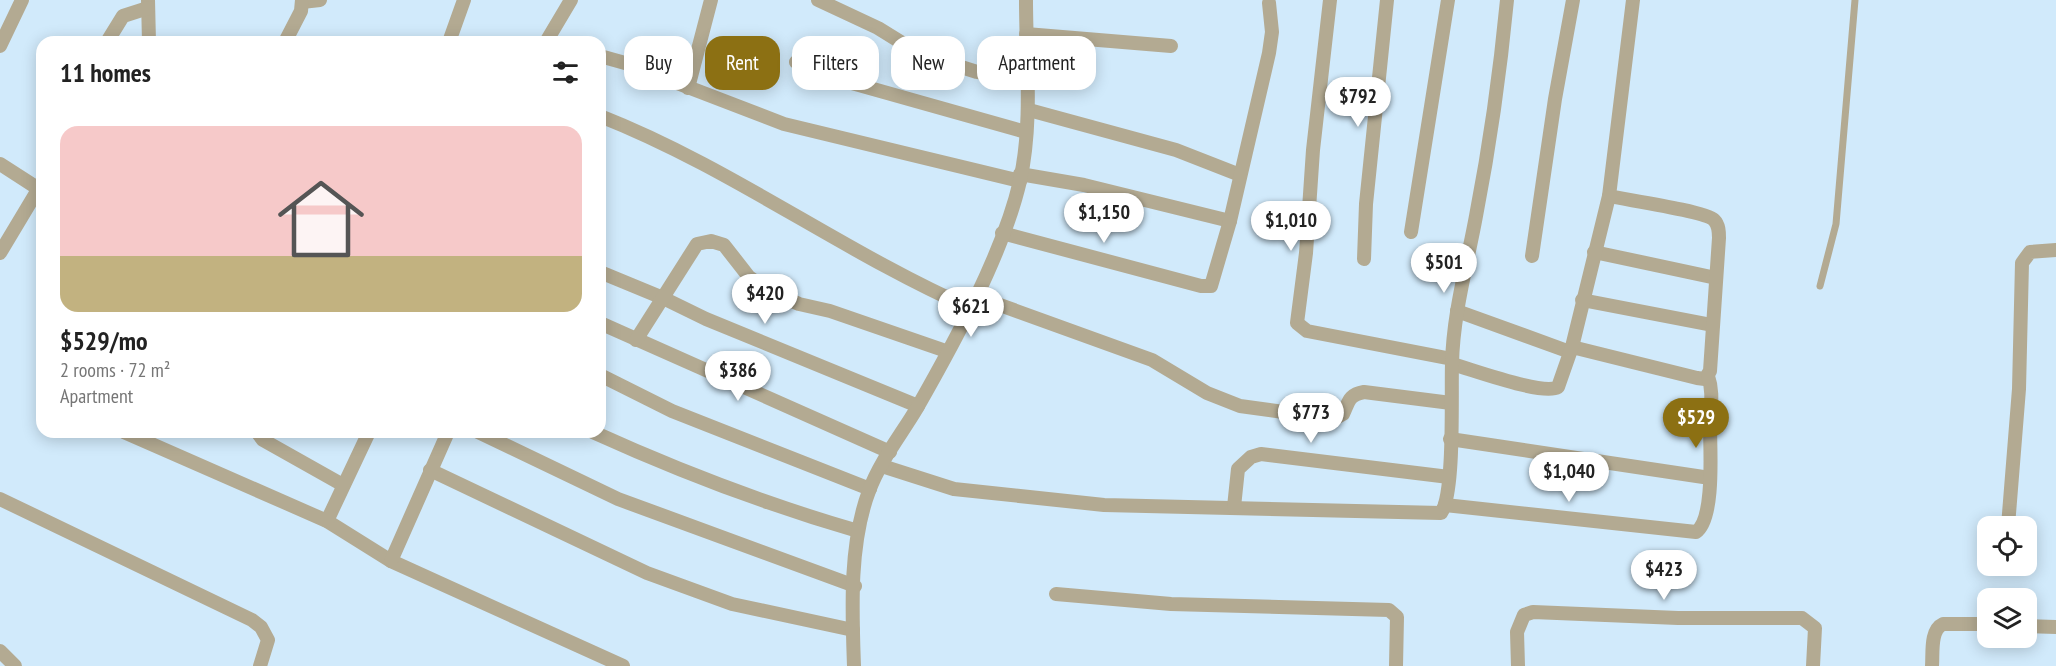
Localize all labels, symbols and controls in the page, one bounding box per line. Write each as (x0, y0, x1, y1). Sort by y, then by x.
chip: Buy (624, 36, 693, 90)
chip: Rent (705, 36, 780, 90)
chip: Filters (792, 36, 879, 90)
chip: New (891, 36, 965, 90)
chip: Apartment (977, 36, 1096, 90)
text: 11 homes (60, 56, 151, 89)
icon: filters (549, 56, 582, 89)
pin: $792 (1322, 77, 1394, 128)
text: $792 (1339, 83, 1377, 109)
icon: home (267, 165, 375, 273)
pin: $1,150 (1055, 193, 1153, 244)
text: $1,150 (1078, 199, 1130, 225)
pin: $1,010 (1242, 201, 1340, 252)
text: $1,010 (1265, 207, 1317, 233)
pin: $501 (1408, 243, 1480, 294)
text: $501 (1425, 249, 1463, 275)
pin: $420 (729, 274, 801, 325)
text: $420 (746, 280, 784, 306)
pin: $621 (935, 287, 1007, 338)
text: $621 (952, 293, 990, 319)
text: $529/mo (60, 324, 148, 357)
pin: $386 (702, 351, 774, 402)
text: 2 rooms · 72 m² (60, 357, 170, 383)
text: $386 (719, 357, 757, 383)
text: Apartment (60, 383, 133, 409)
pin: $773 (1275, 393, 1347, 444)
pin: $529 (1660, 398, 1732, 449)
text: $773 (1292, 399, 1330, 425)
text: $529 (1677, 404, 1715, 430)
pin: $1,040 (1520, 452, 1618, 503)
text: $1,040 (1543, 458, 1595, 484)
map controls (1977, 516, 2037, 648)
button: locate (1977, 516, 2037, 576)
pin: $423 (1628, 550, 1700, 601)
text: $423 (1645, 556, 1683, 582)
button: layers (1977, 588, 2037, 648)

